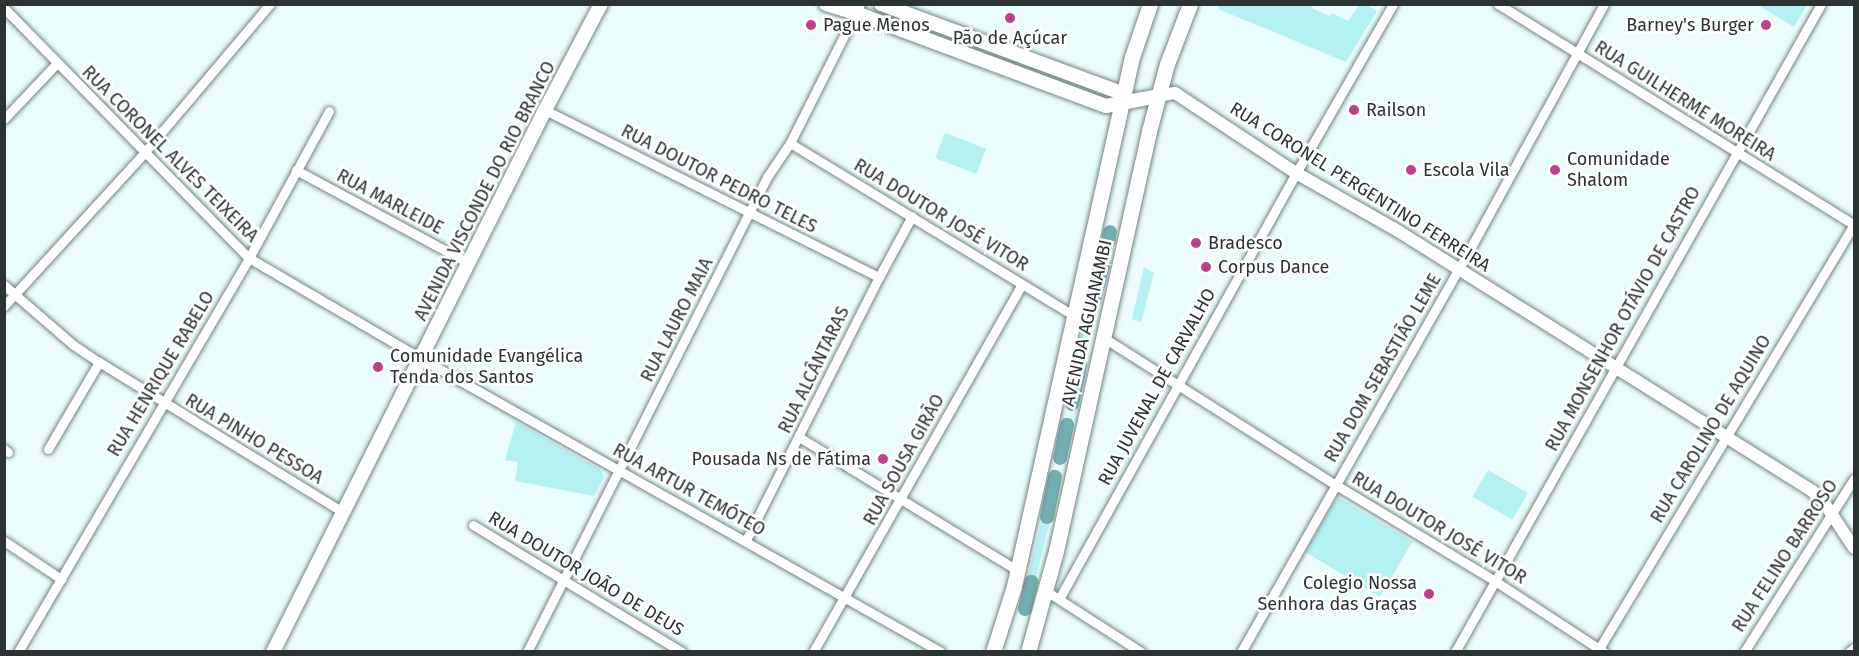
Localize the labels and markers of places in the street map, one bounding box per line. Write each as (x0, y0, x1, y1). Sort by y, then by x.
marker: Pão de Açúcar (1003, 11, 1017, 25)
place label: Pague Menos (823, 14, 930, 36)
place label: Barney's Burger (1626, 14, 1754, 36)
marker: Pague Menos (804, 18, 818, 32)
marker: Barney's Burger (1759, 18, 1773, 32)
place label: Pão de Açúcar (953, 27, 1067, 49)
place label: Railson (1366, 99, 1426, 121)
marker: Railson (1347, 103, 1361, 117)
place label: Comunidade Shalom (1567, 149, 1670, 192)
place label: Escola Vila (1423, 159, 1510, 181)
marker: Escola Vila (1404, 163, 1418, 177)
marker: Comunidade Shalom (1548, 163, 1562, 177)
place label: Bradesco (1208, 232, 1283, 254)
marker: Bradesco (1189, 236, 1203, 250)
place label: Corpus Dance (1218, 256, 1329, 278)
marker: Corpus Dance (1199, 260, 1213, 274)
place label: Comunidade Evangélica Tenda dos Santos (390, 346, 583, 388)
marker: Comunidade Evangélica Tenda dos Santos (371, 360, 385, 374)
place label: Pousada Ns de Fátima (692, 448, 871, 470)
marker: Pousada Ns de Fátima (876, 452, 890, 466)
place label: Colegio Nossa Senhora das Graças (1257, 573, 1417, 616)
marker: Colegio Nossa Senhora das Graças (1422, 587, 1436, 601)

